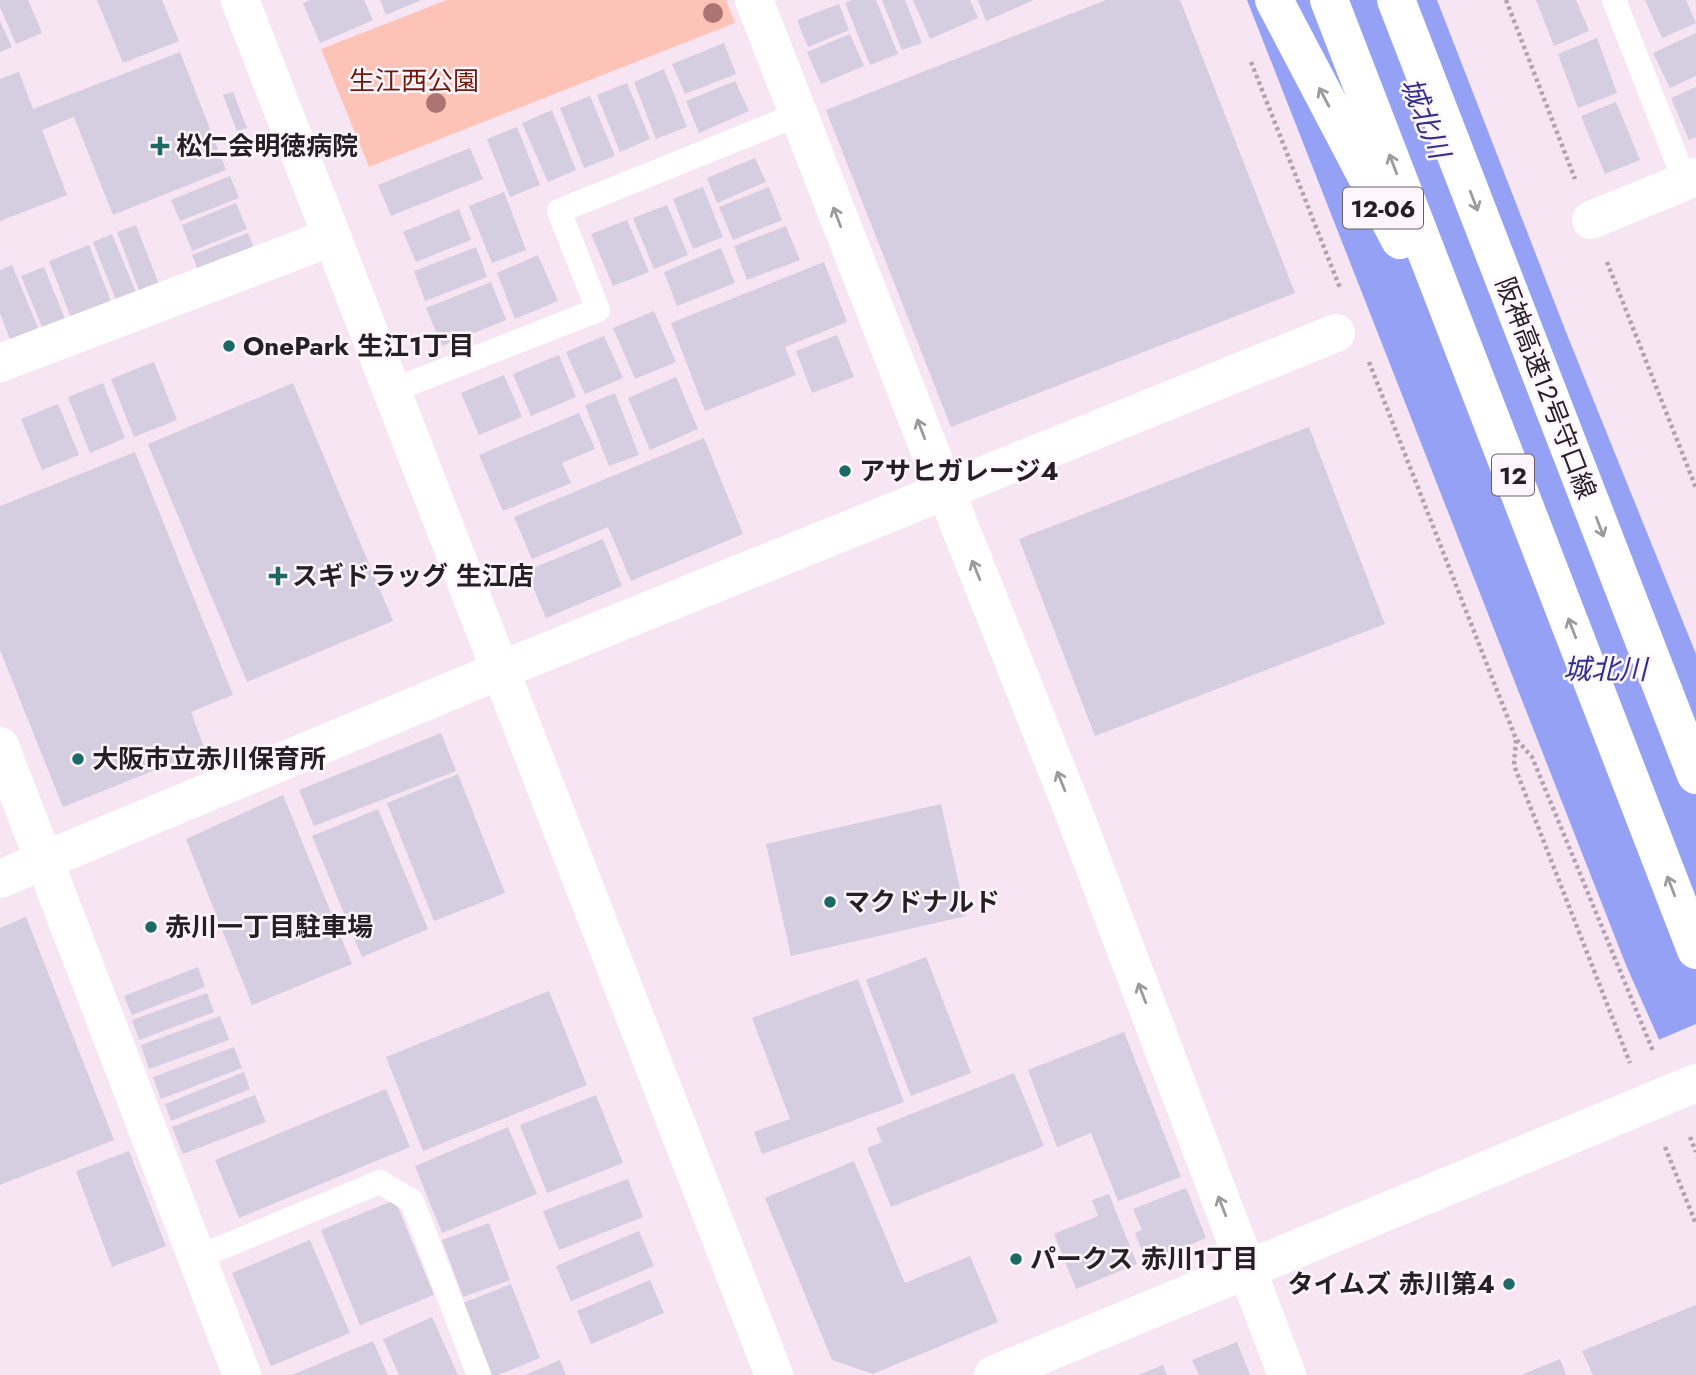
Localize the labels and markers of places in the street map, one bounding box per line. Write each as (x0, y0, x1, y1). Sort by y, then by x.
place label: 松仁会明徳病院 (176, 127, 358, 165)
marker: 松仁会明徳病院 (150, 136, 170, 156)
place label: OnePark 生江1丁目 (243, 327, 474, 365)
marker: OnePark 生江1丁目 (221, 338, 237, 354)
place label: アサヒガレージ4 (859, 452, 1059, 490)
marker: アサヒガレージ4 (837, 463, 853, 479)
place label: スギドラッグ 生江店 (292, 557, 534, 595)
marker: スギドラッグ 生江店 (270, 568, 286, 584)
place label: 大阪市立赤川保育所 (92, 740, 326, 778)
marker: 大阪市立赤川保育所 (70, 751, 86, 767)
place label: マクドナルド (844, 883, 1000, 921)
marker: マクドナルド (822, 894, 838, 910)
place label: 赤川一丁目駐車場 (165, 908, 373, 946)
marker: 赤川一丁目駐車場 (143, 919, 159, 935)
place label: パークス 赤川1丁目 (1030, 1240, 1258, 1278)
marker: パークス 赤川1丁目 (1008, 1251, 1024, 1267)
place label: タイムズ 赤川第4 (1288, 1265, 1495, 1303)
marker: タイムズ 赤川第4 (1501, 1276, 1517, 1292)

